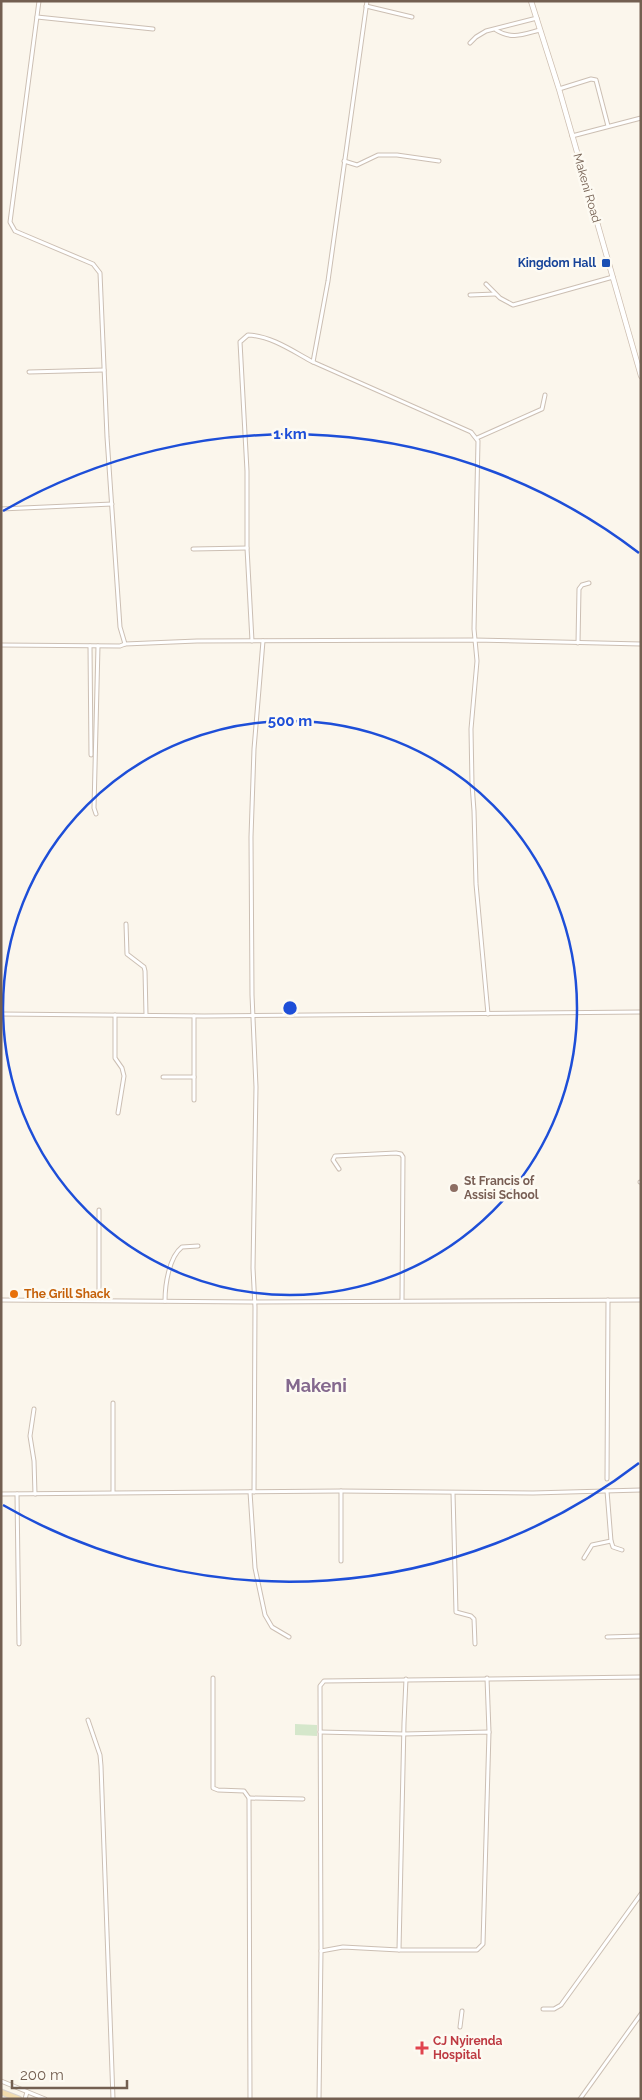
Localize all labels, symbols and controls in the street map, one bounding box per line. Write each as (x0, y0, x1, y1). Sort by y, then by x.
street label: Makeni Road (570, 152, 604, 224)
place label: Kingdom Hall (518, 256, 596, 270)
marker: Kingdom Hall (600, 257, 612, 269)
text: 1 km (273, 425, 307, 443)
text: 500 m (268, 712, 312, 730)
centre of rings (281, 999, 299, 1017)
place label: St Francis of Assisi School (464, 1174, 539, 1202)
marker: St Francis of Assisi School (448, 1182, 460, 1194)
place label: The Grill Shack (24, 1287, 111, 1301)
marker: The Grill Shack (8, 1288, 20, 1300)
district label: Makeni (285, 1375, 347, 1396)
place label: CJ Nyirenda Hospital (433, 2034, 503, 2062)
marker: CJ Nyirenda Hospital (415, 2041, 429, 2055)
scale bar (12, 2058, 128, 2090)
text: 200 m (20, 2066, 64, 2084)

